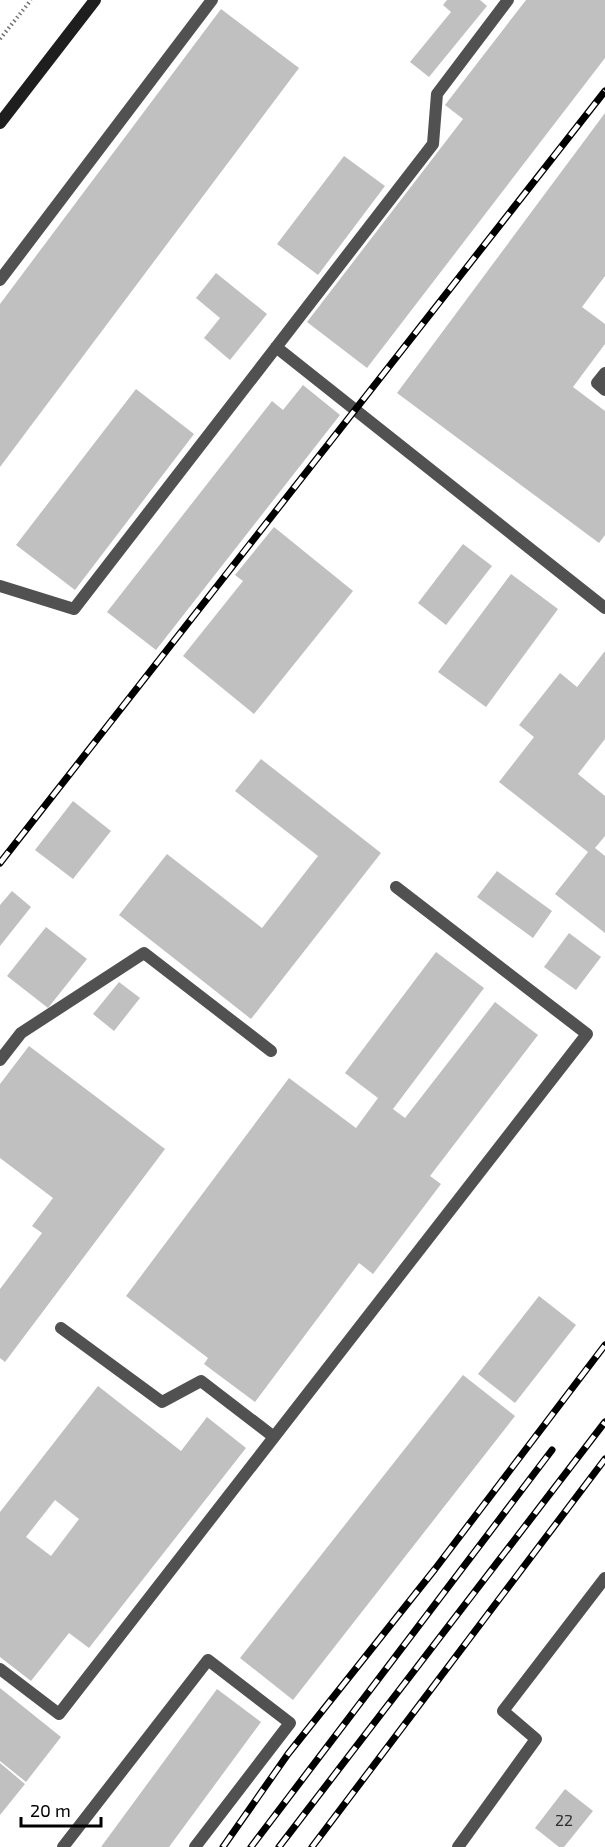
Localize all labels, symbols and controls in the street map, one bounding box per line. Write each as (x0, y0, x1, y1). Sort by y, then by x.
scale bar (21, 1790, 100, 1828)
text: 20 m (30, 1799, 71, 1821)
house number: 22 (555, 1810, 573, 1829)

